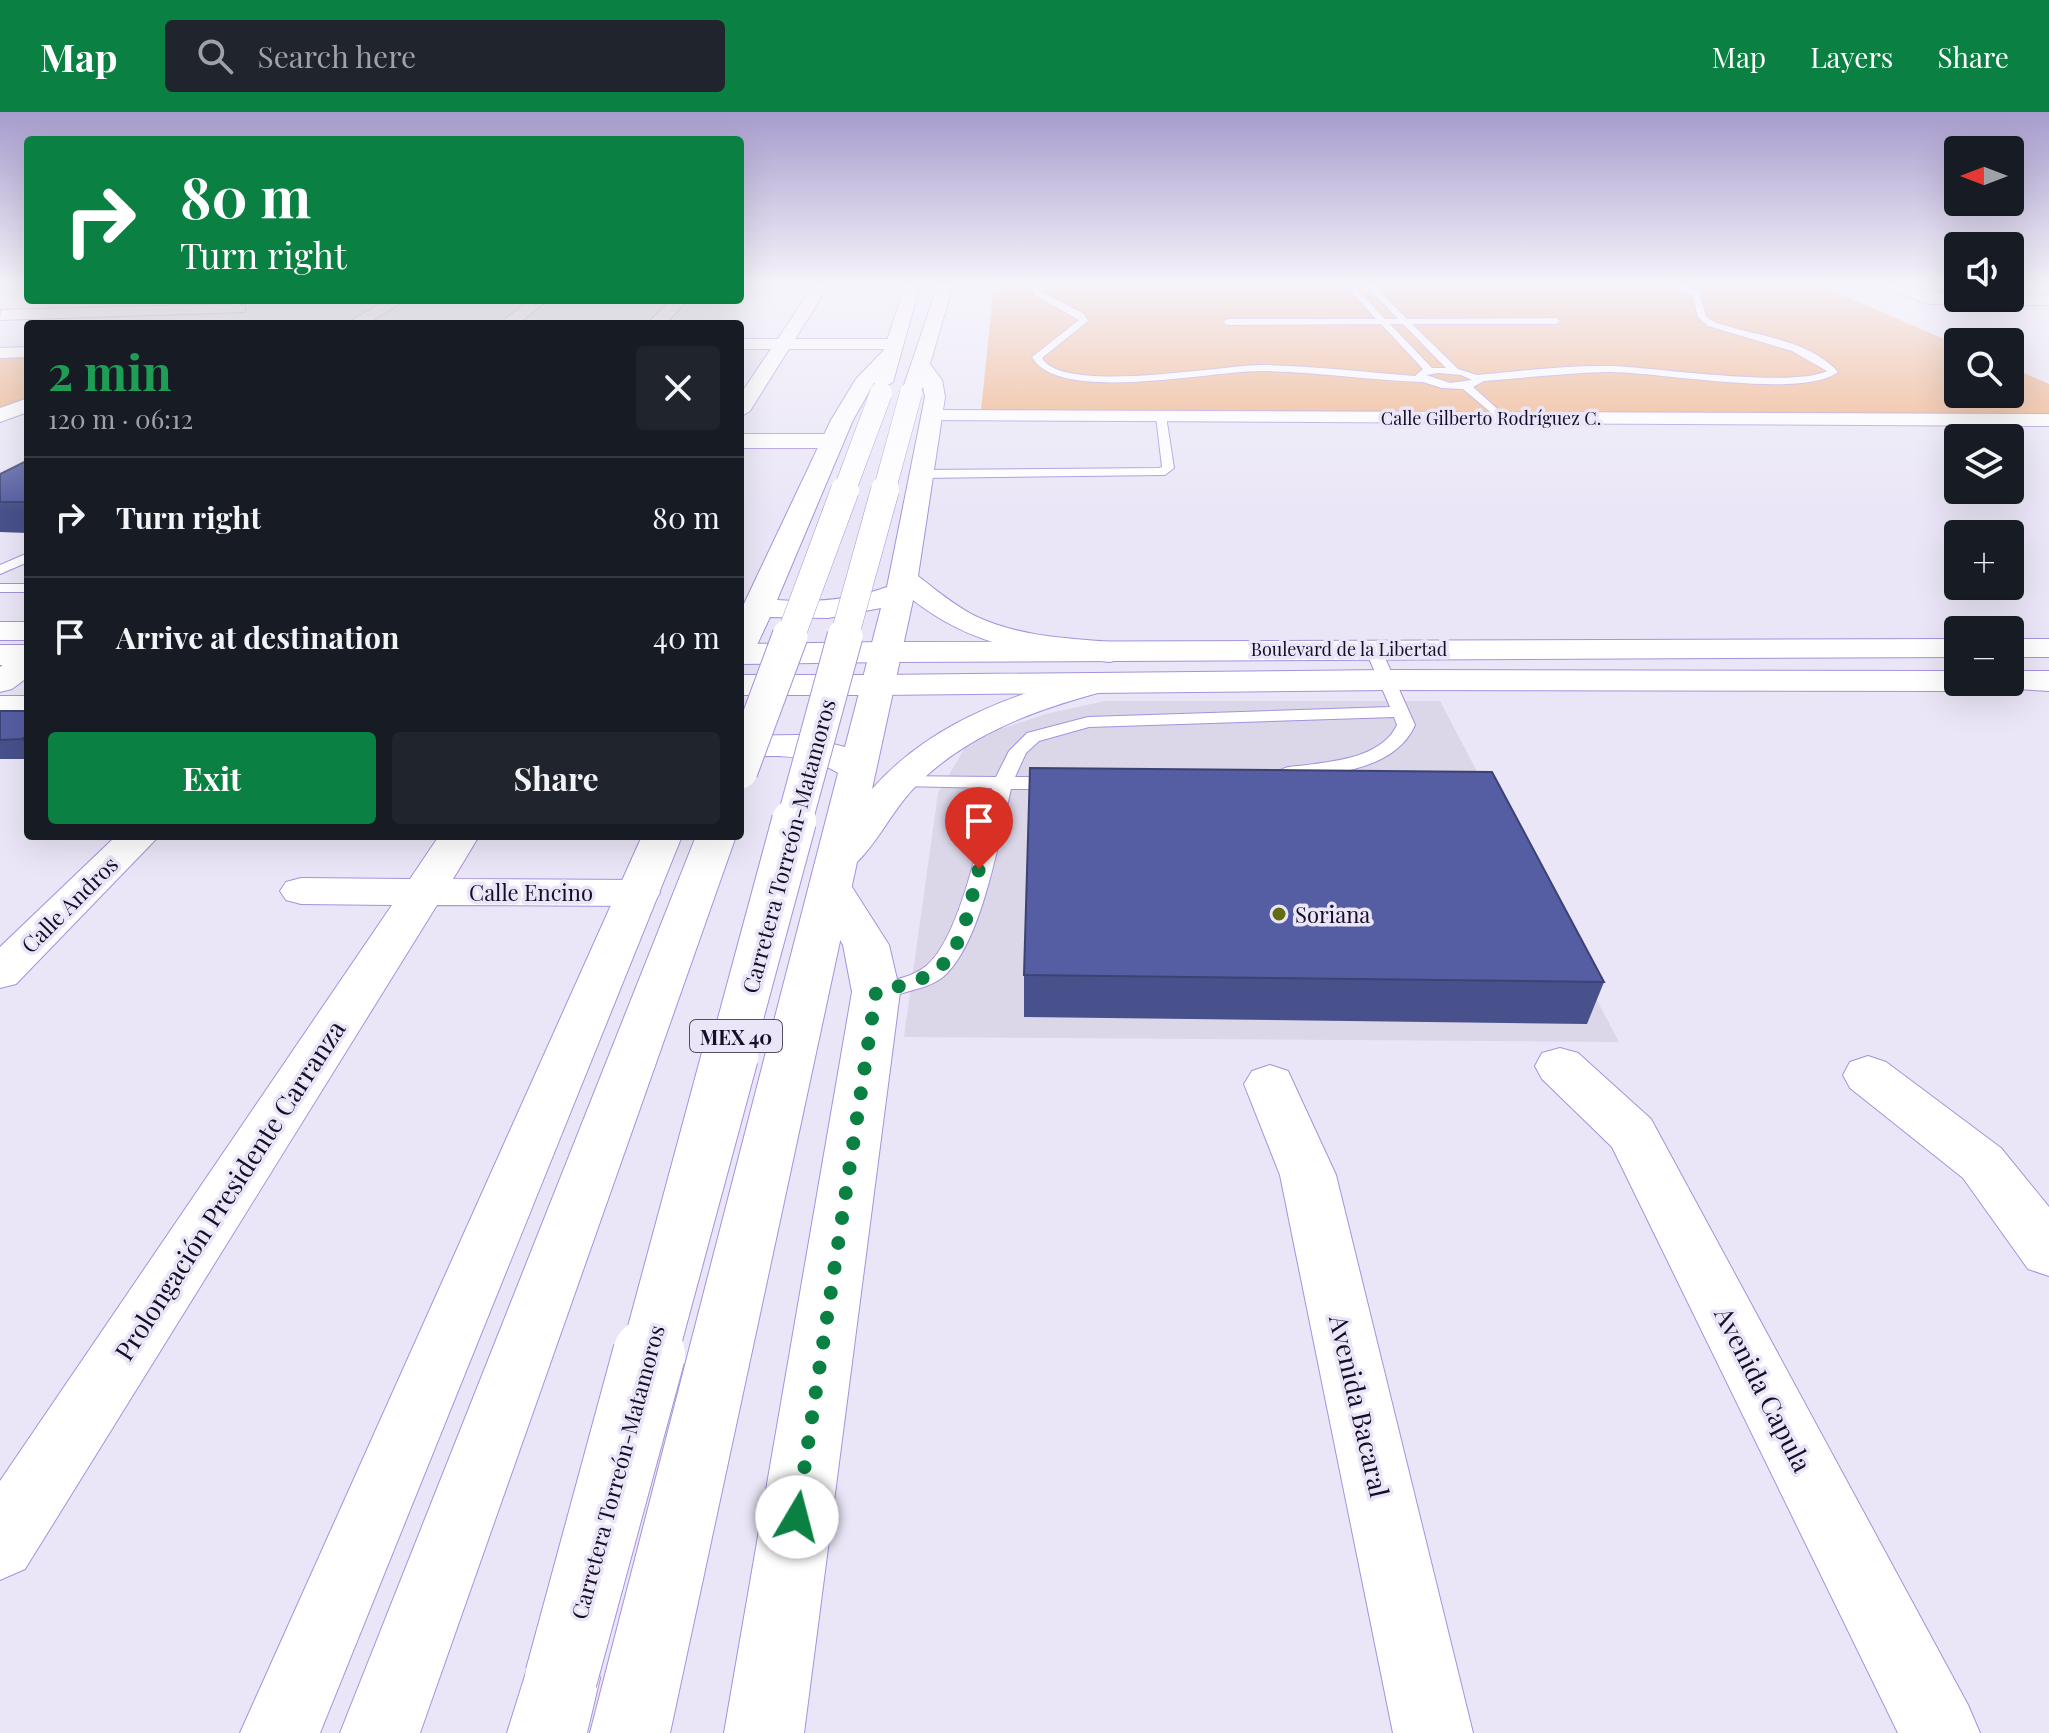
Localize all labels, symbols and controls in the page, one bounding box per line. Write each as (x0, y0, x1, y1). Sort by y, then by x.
search box (165, 20, 725, 92)
text: Map (40, 31, 117, 82)
icon: search (193, 34, 237, 78)
text: Search here (257, 36, 416, 76)
text: Map (1712, 38, 1766, 75)
text: Layers (1810, 38, 1893, 75)
text: Share (1937, 38, 2009, 75)
north arrow (1944, 136, 2024, 216)
map controls (1944, 136, 2024, 696)
text: 80 m (180, 158, 311, 233)
icon: right (48, 168, 152, 272)
text: Turn right (180, 230, 347, 278)
button: sound (1944, 232, 2024, 312)
button: search (1944, 328, 2024, 408)
text: 2 min (48, 339, 172, 403)
button: close (636, 346, 720, 430)
text: 120 m · 06:12 (48, 401, 193, 436)
street label: Calle Gilberto Rodríguez C. (1381, 406, 1601, 430)
button: layers (1944, 424, 2024, 504)
icon: right (48, 495, 92, 539)
text: Turn right (116, 497, 261, 537)
text: 80 m (652, 497, 720, 537)
button: + (1944, 520, 2024, 600)
icon: arrive (48, 615, 92, 659)
button: − (1944, 616, 2024, 696)
text: Arrive at destination (116, 617, 399, 657)
text: 40 m (653, 617, 720, 657)
street label: Boulevard de la Libertad (1251, 637, 1448, 661)
street label: Carretera Torreón-Matamoros (734, 696, 842, 996)
button: Exit (48, 732, 376, 824)
button: Share (392, 732, 720, 824)
pin (945, 787, 1013, 869)
icon: arrive (957, 799, 1001, 843)
street label: Calle Andros (14, 849, 124, 959)
street label: Calle Encino (469, 877, 593, 907)
place label: Soriana (1295, 899, 1370, 929)
marker: Soriana (1270, 905, 1288, 923)
street label: Prolongación Presidente Carranza (106, 1013, 352, 1367)
road number: MEX 40 (690, 1020, 782, 1052)
street label: Avenida Capula (1707, 1300, 1821, 1478)
street label: Avenida Bacaral (1322, 1310, 1398, 1501)
street label: Carretera Torreón-Matamoros (563, 1322, 671, 1622)
position arrow (755, 1475, 839, 1559)

